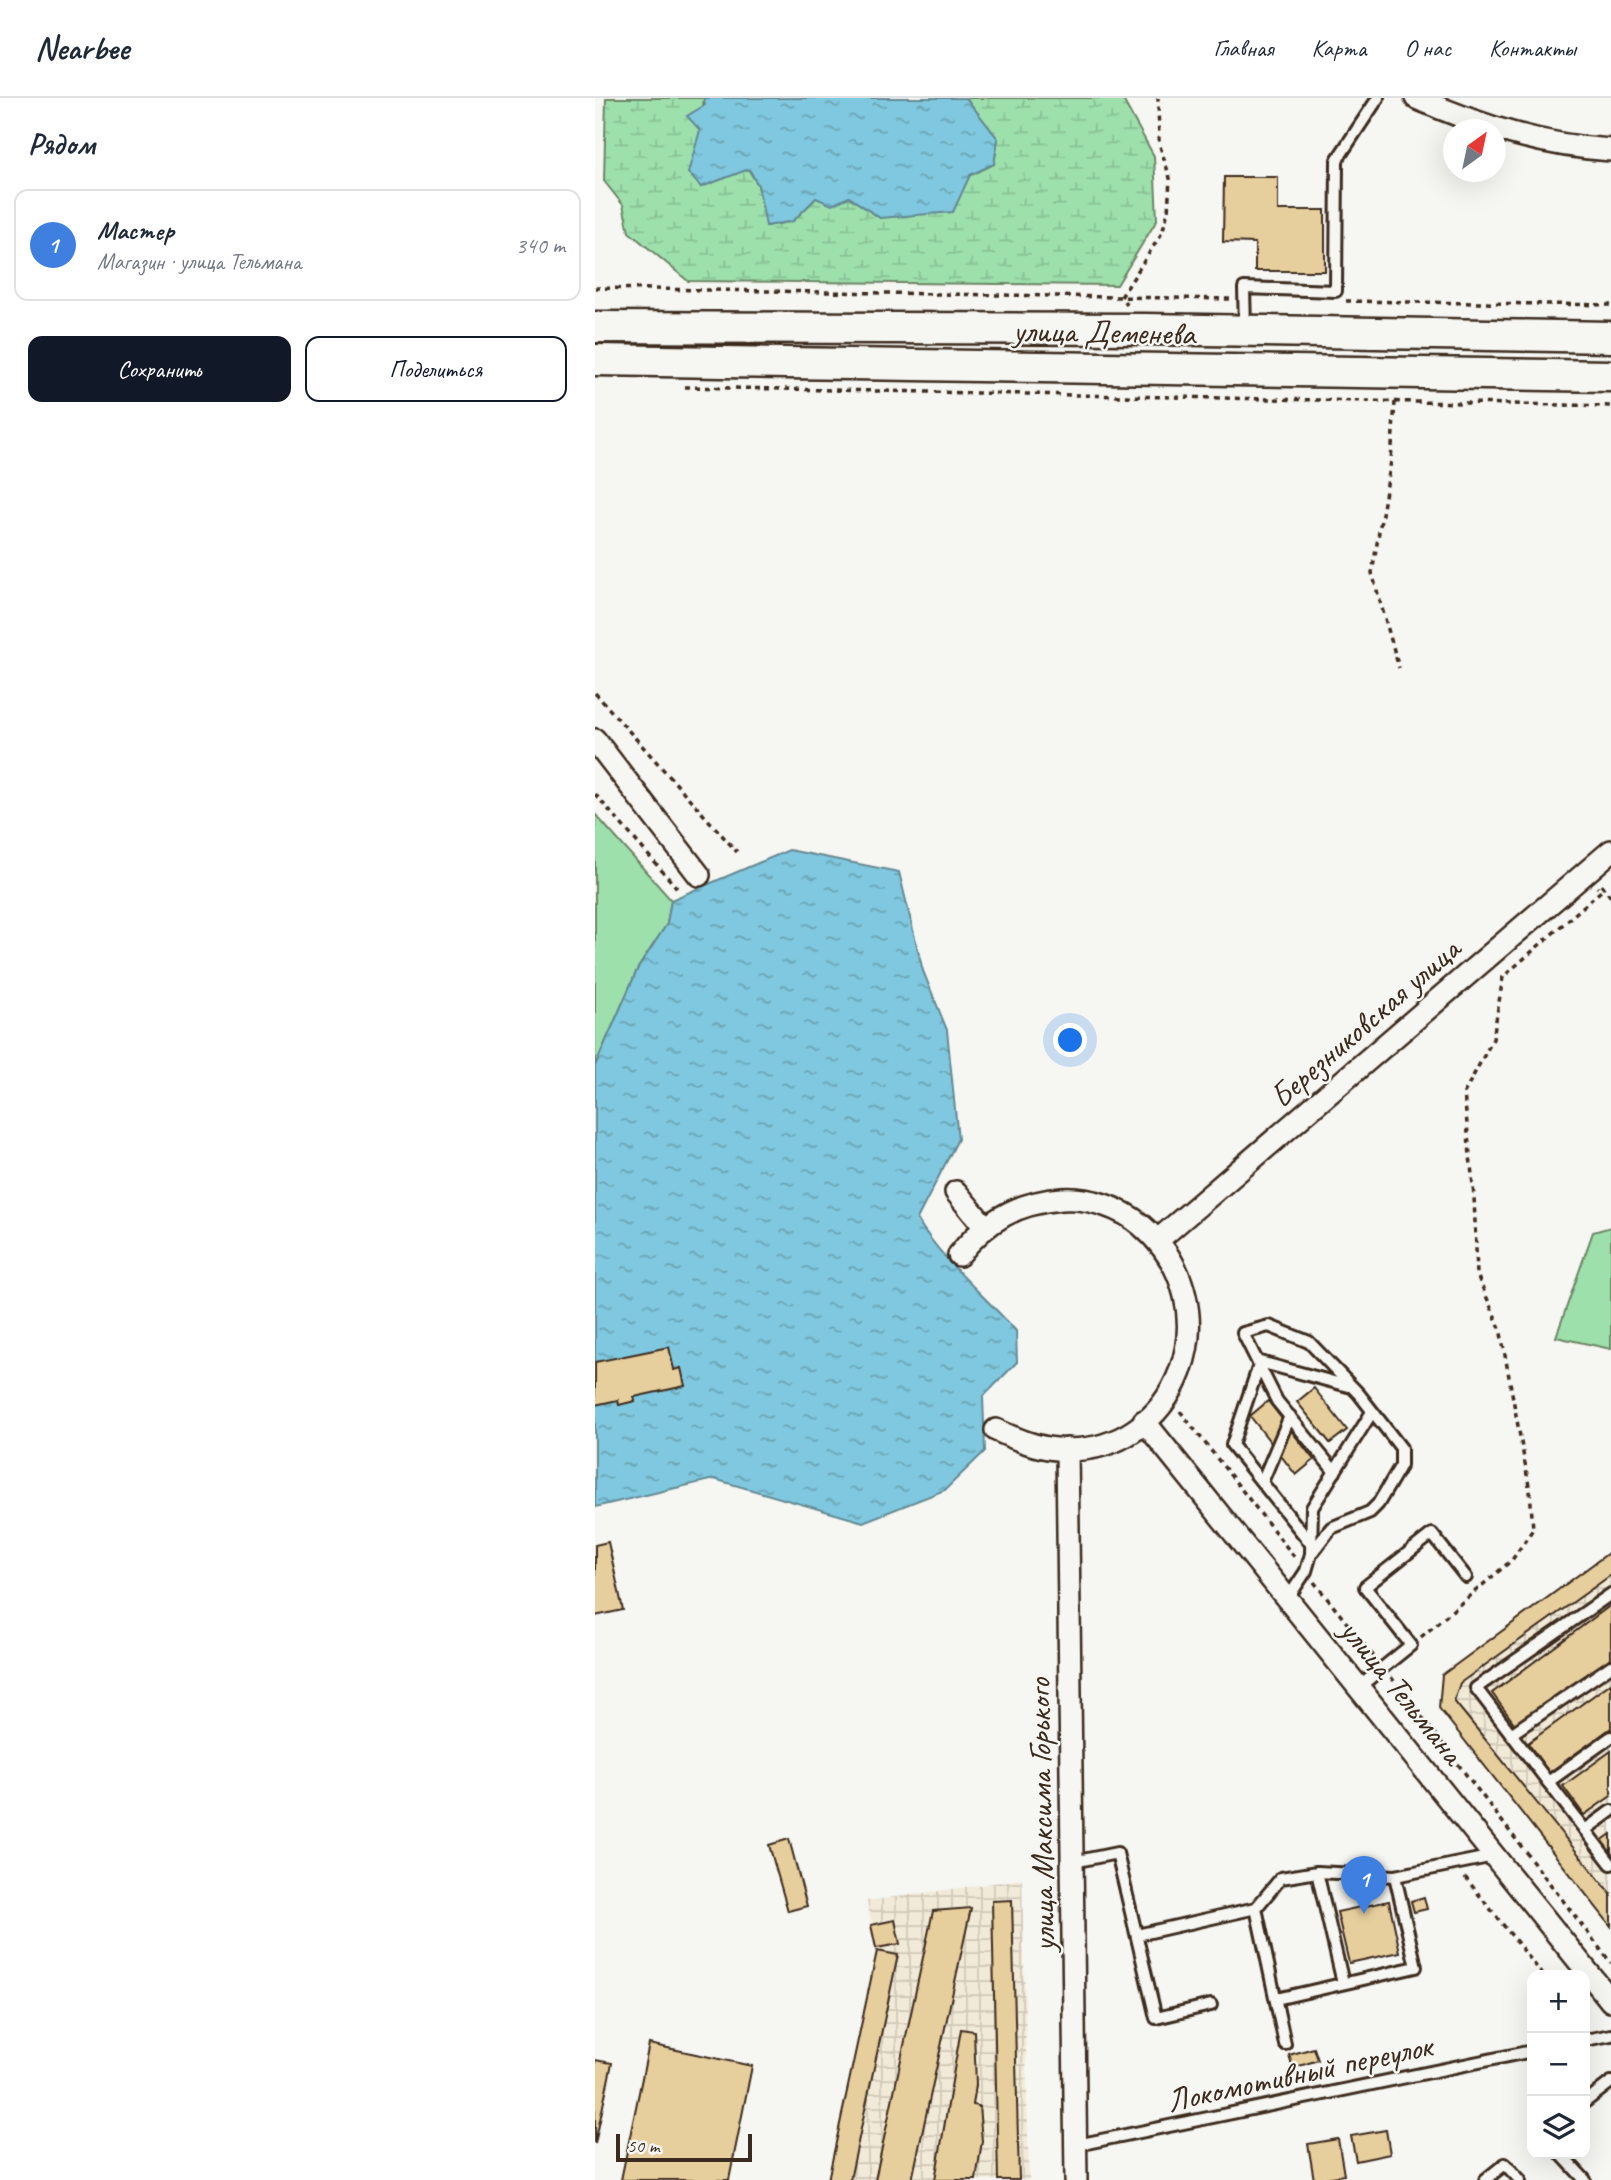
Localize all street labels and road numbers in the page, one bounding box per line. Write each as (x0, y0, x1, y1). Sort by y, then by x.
street label: улица Деменева (1011, 309, 1198, 355)
street label: Березниковская улица (1261, 927, 1470, 1117)
street label: улица Тельмана (1330, 1609, 1475, 1775)
street label: улица Максима Горького (1018, 1677, 1064, 1954)
street label: Локомотивный переулок (1163, 2024, 1438, 2122)

